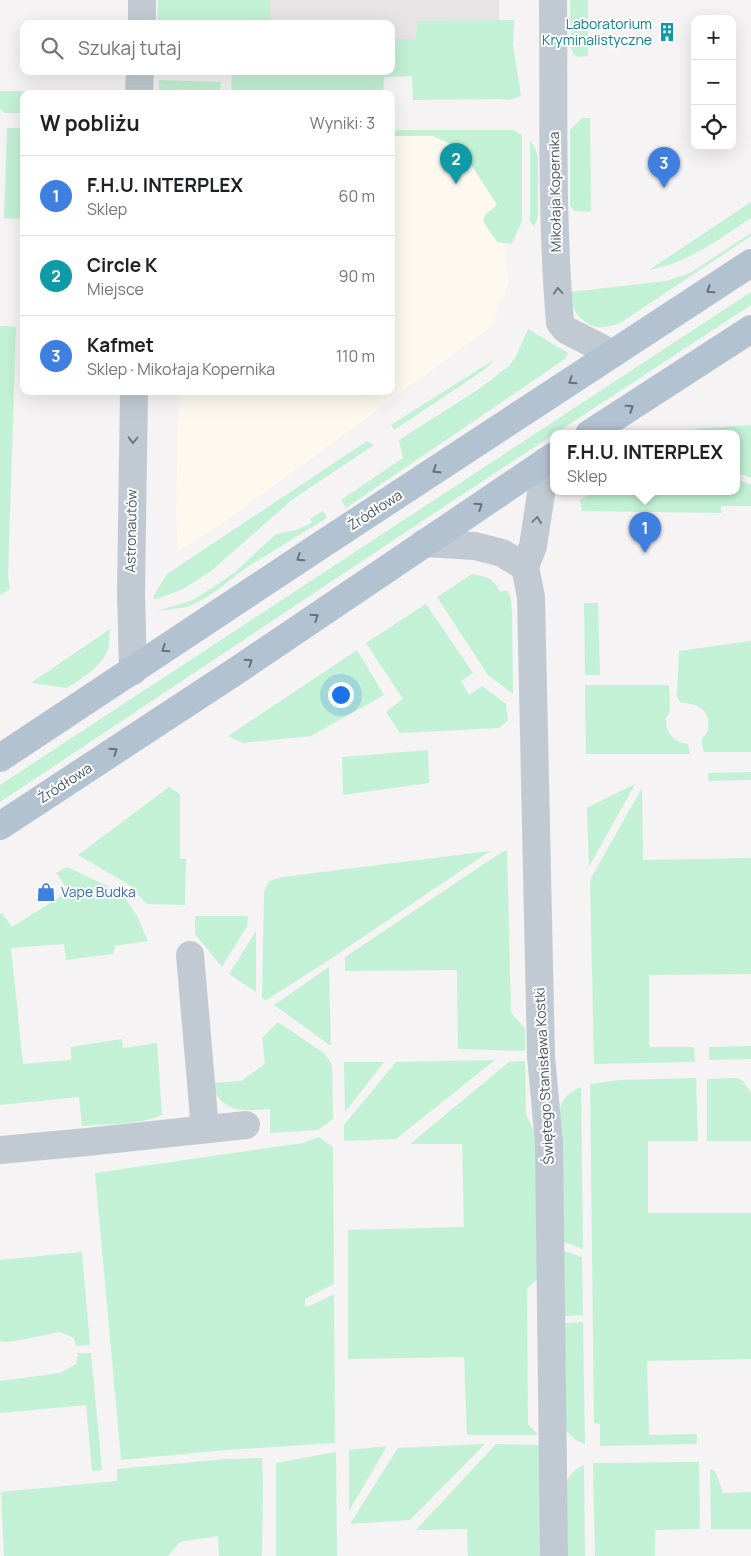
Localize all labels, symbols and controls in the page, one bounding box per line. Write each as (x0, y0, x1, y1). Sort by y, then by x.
place label: Laboratorium Kryminalistyczne (542, 14, 652, 49)
map controls (691, 15, 736, 150)
button: + (691, 15, 736, 60)
search box (20, 20, 395, 75)
building icon: Laboratorium Kryminalistyczne (656, 21, 678, 43)
icon: search (38, 34, 66, 62)
text: Szukaj tutaj (78, 35, 181, 61)
button: − (691, 60, 736, 105)
button: locate (691, 105, 736, 150)
text: W pobliżu (40, 109, 140, 137)
text: Wyniki: 3 (310, 112, 375, 134)
street label: Mikołaja Kopernika (544, 131, 565, 253)
pin: 2 (440, 143, 472, 184)
pin: 3 (648, 147, 680, 188)
text: F.H.U. INTERPLEX (87, 172, 243, 198)
text: 1 (52, 185, 60, 207)
text: 60 m (339, 185, 375, 207)
text: Sklep (87, 198, 127, 220)
text: Circle K (87, 252, 157, 278)
text: 2 (51, 265, 61, 287)
text: 90 m (339, 265, 375, 287)
text: Miejsce (87, 278, 144, 300)
one-way arrow (707, 284, 716, 293)
one-way arrow (552, 287, 563, 295)
text: Kafmet (87, 332, 154, 358)
text: 3 (51, 345, 61, 367)
text: 110 m (336, 345, 375, 367)
text: Sklep · Mikołaja Kopernika (87, 358, 275, 380)
one-way arrow (569, 375, 578, 384)
one-way arrow (624, 405, 633, 414)
popup (550, 430, 740, 495)
one-way arrow (128, 436, 138, 444)
text: F.H.U. INTERPLEX (567, 439, 723, 465)
one-way arrow (433, 463, 442, 473)
text: Sklep (567, 465, 607, 487)
street label: Źródłowa (344, 485, 406, 534)
street label: Astronautów (120, 489, 141, 573)
one-way arrow (473, 503, 483, 512)
pin: 1 (629, 512, 661, 553)
one-way arrow (531, 515, 542, 523)
one-way arrow (297, 552, 306, 562)
one-way arrow (309, 614, 318, 623)
one-way arrow (162, 643, 171, 652)
one-way arrow (244, 658, 253, 668)
your location (328, 682, 354, 708)
one-way arrow (108, 748, 117, 757)
street label: Źródłowa (34, 758, 96, 807)
shop icon: Vape Budka (35, 881, 57, 903)
place label: Vape Budka (61, 882, 136, 901)
street label: Świętego Stanisława Kostki (529, 987, 558, 1165)

